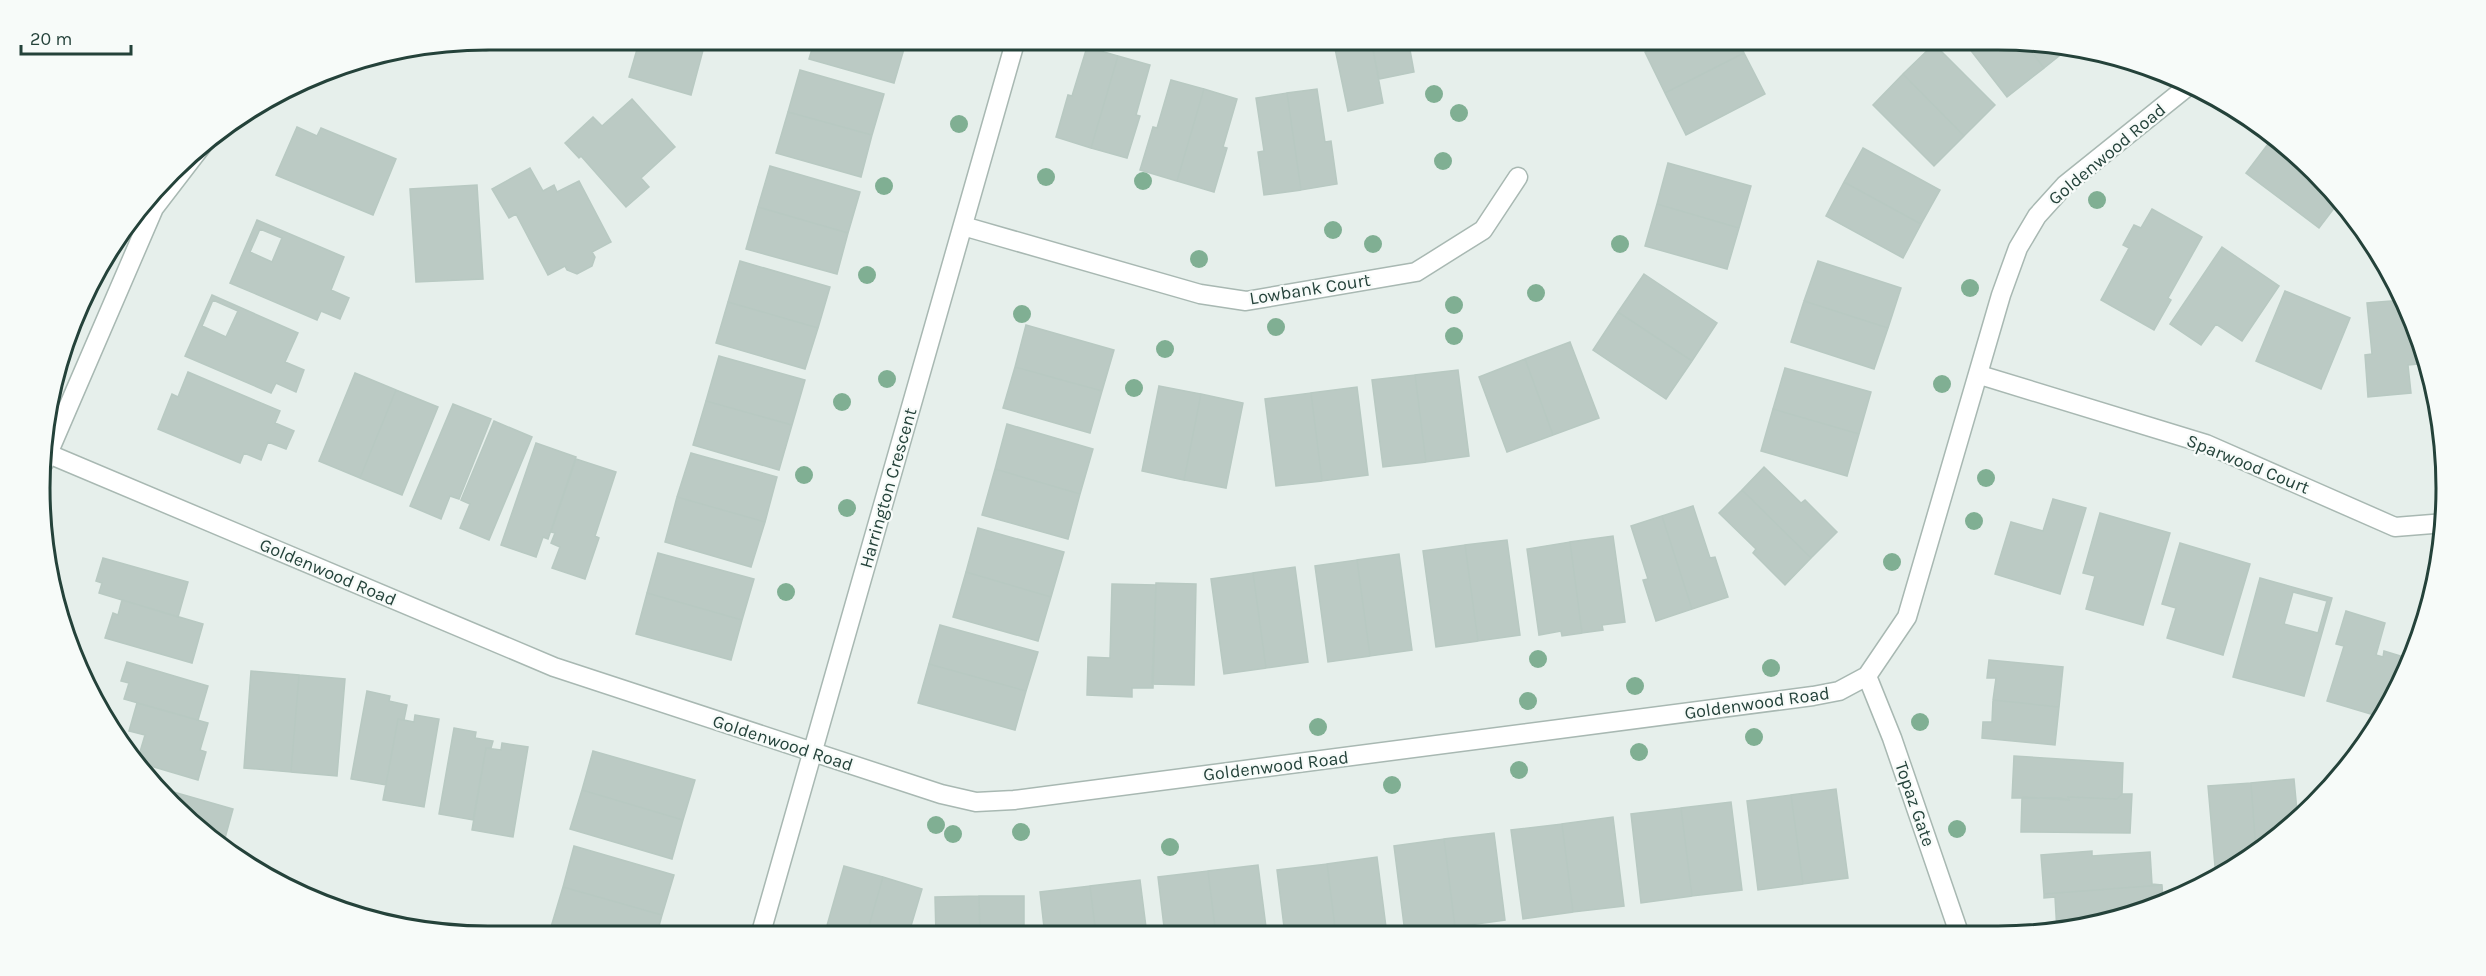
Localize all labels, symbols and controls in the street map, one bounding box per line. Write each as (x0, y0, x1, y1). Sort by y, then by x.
scale bar (21, 18, 130, 56)
text: 20 m (30, 28, 72, 50)
street label: Goldenwood Road (2044, 99, 2170, 209)
street label: Lowbank Court (1248, 269, 1372, 309)
street label: Harrington Crescent (855, 405, 921, 571)
street label: Sparwood Court (2183, 429, 2313, 499)
street label: Goldenwood Road (256, 533, 400, 611)
street label: Goldenwood Road (1683, 682, 1831, 724)
street label: Goldenwood Road (710, 710, 856, 776)
street label: Goldenwood Road (1202, 746, 1350, 786)
street label: Topaz Gate (1890, 759, 1940, 849)

